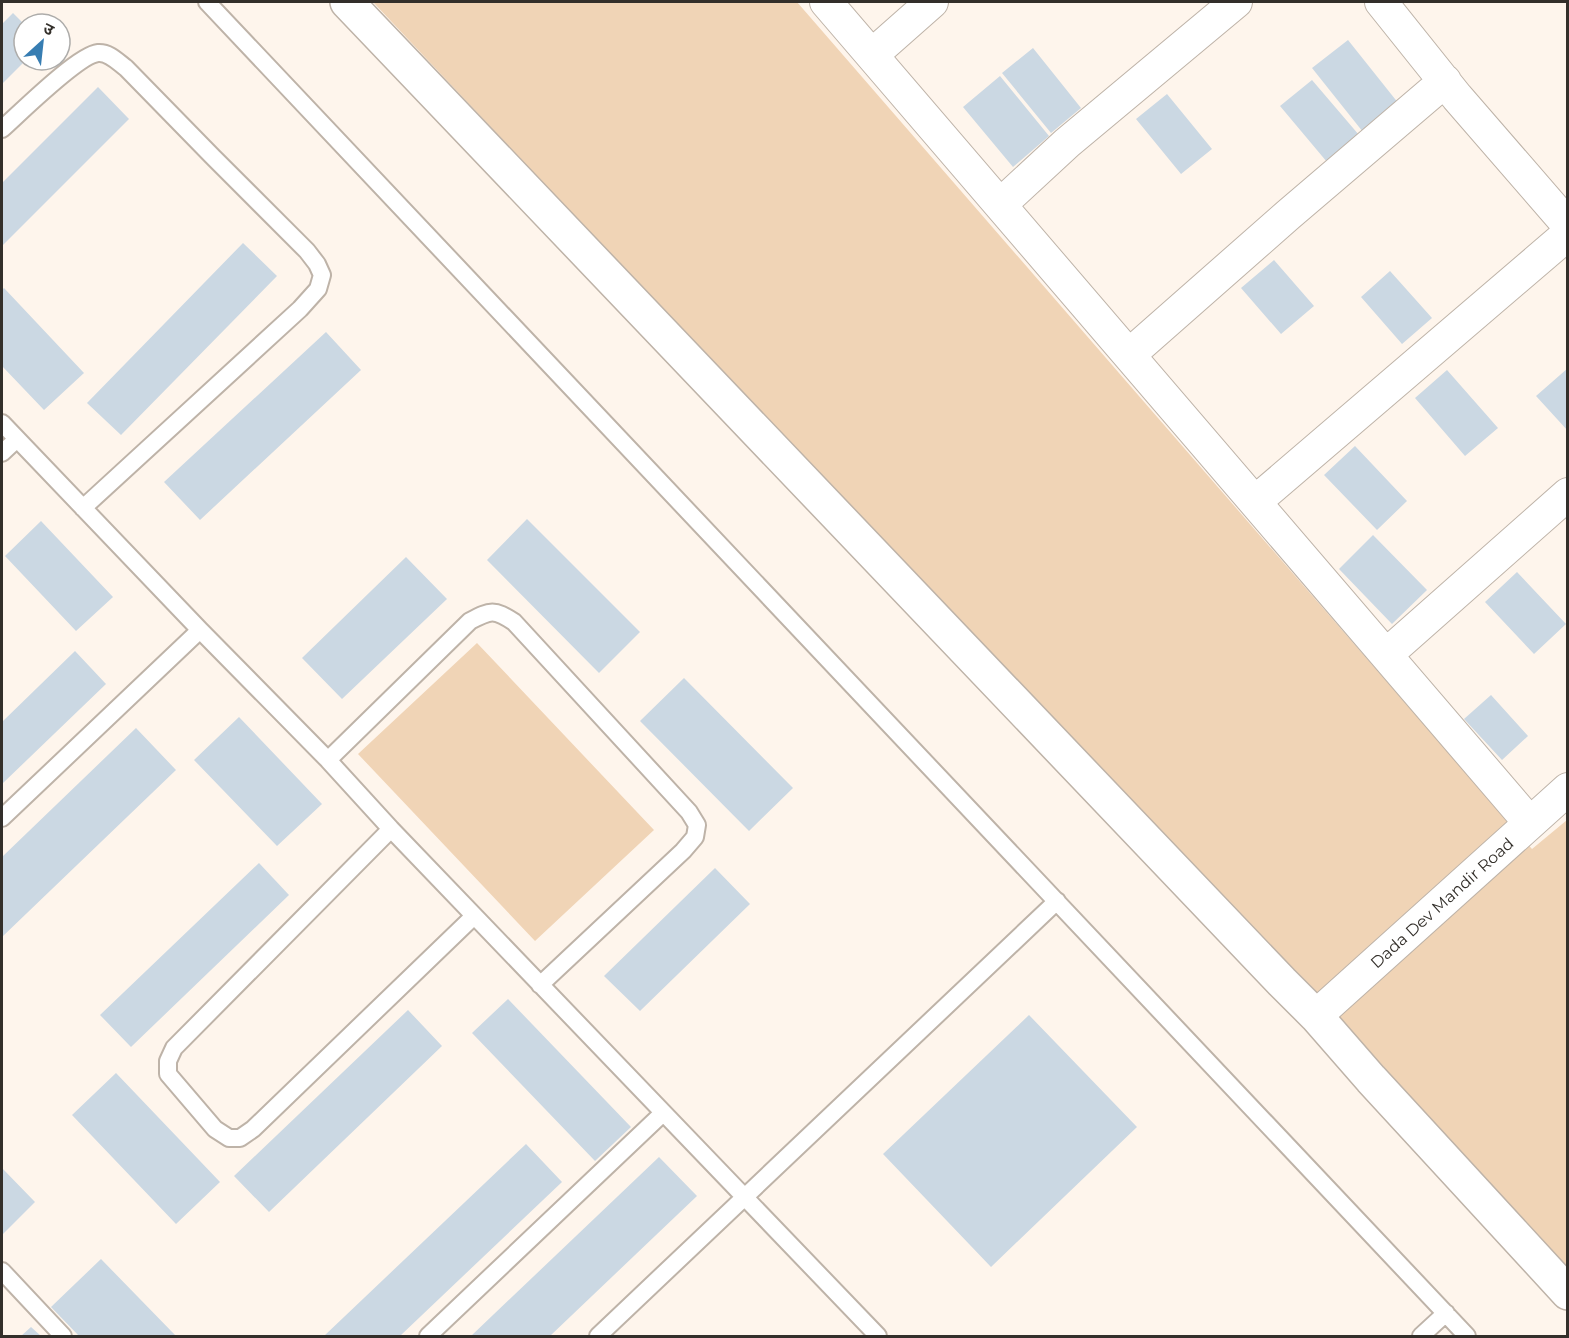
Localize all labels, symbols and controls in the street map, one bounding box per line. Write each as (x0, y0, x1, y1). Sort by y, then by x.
north arrow (12, 12, 72, 72)
text: उ (40, 18, 58, 40)
street label: Dada Dev Mandir Road (1367, 834, 1517, 972)

